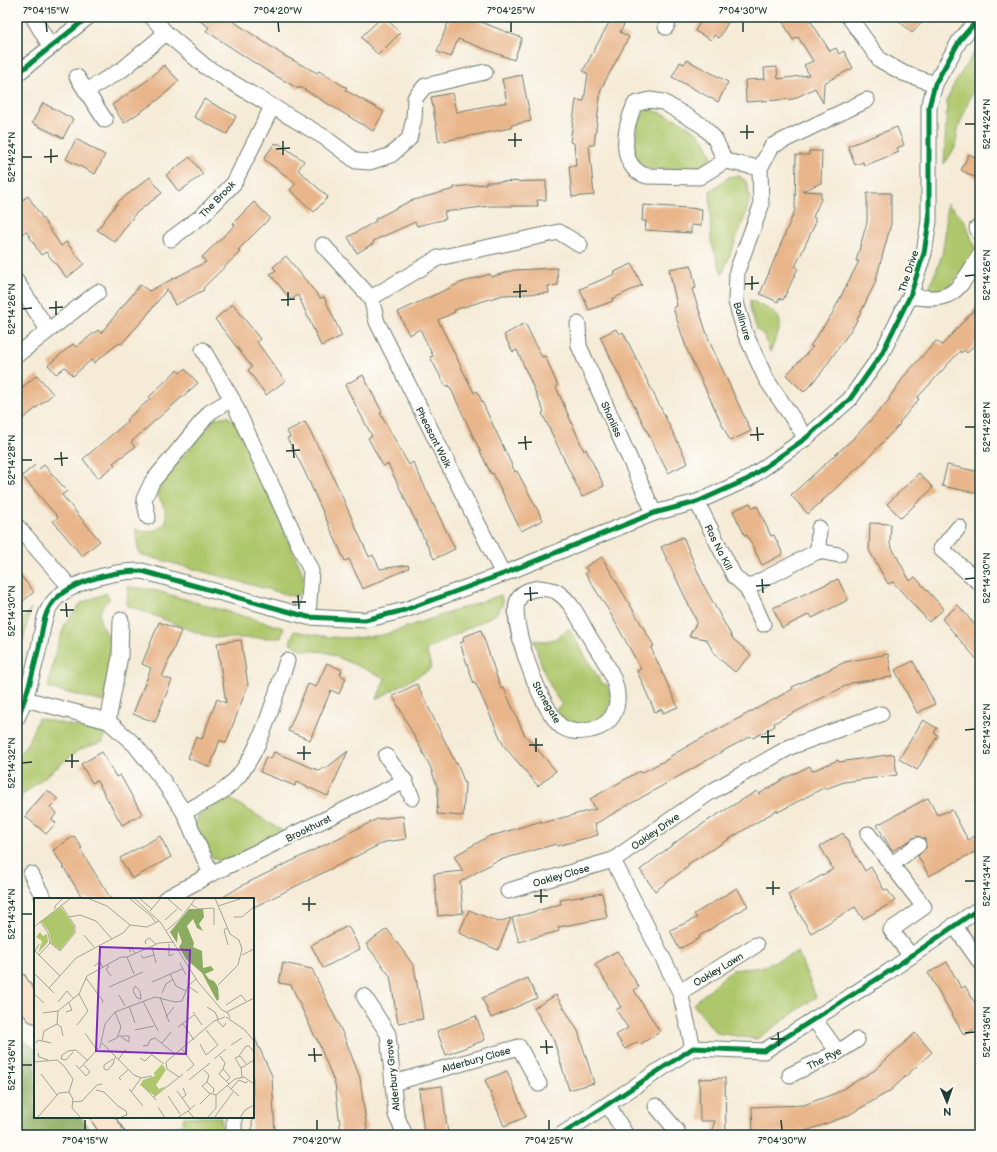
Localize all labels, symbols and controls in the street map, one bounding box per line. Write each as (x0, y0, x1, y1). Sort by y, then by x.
text: 7°04'15"W (23, 5, 69, 17)
text: 7°04'20"W (254, 5, 302, 17)
text: 7°04'25"W (487, 5, 535, 17)
text: 7°04'30"W (719, 5, 767, 17)
text: 52°14'24"N (981, 98, 993, 150)
text: 52°14'24"N (6, 131, 18, 183)
street label: The Brook (197, 179, 238, 221)
street label: The Drive (897, 249, 921, 294)
text: 52°14'26"N (981, 249, 993, 301)
text: 52°14'26"N (6, 283, 18, 335)
street label: Ballinure (730, 301, 754, 342)
street label: Shanliss (598, 400, 624, 439)
text: 52°14'28"N (981, 401, 993, 453)
street label: Pheasant Walk (413, 405, 454, 470)
text: 52°14'28"N (6, 434, 18, 486)
street label: Ros Na Kill (702, 523, 735, 572)
text: 52°14'30"N (981, 552, 993, 604)
text: 52°14'30"N (6, 585, 18, 637)
street label: Stonegate (529, 679, 563, 726)
text: 52°14'32"N (981, 703, 993, 755)
text: 52°14'32"N (6, 737, 18, 789)
street label: Oakley Drive (629, 811, 682, 853)
street label: Brookhurst (284, 813, 333, 845)
text: 52°14'34"N (981, 855, 993, 907)
street label: Oakley Close (532, 862, 591, 890)
text: 52°14'34"N (6, 888, 18, 940)
inset map (34, 898, 254, 1118)
street label: Oakley Lawn (691, 950, 746, 989)
text: 52°14'36"N (981, 1006, 993, 1058)
street label: Alderbury Grove (383, 1038, 403, 1112)
text: 52°14'36"N (6, 1039, 18, 1091)
street label: Alderbury Close (440, 1044, 512, 1076)
street label: The Rye (805, 1045, 844, 1073)
north arrow (927, 1082, 967, 1122)
text: N (943, 1105, 952, 1118)
text: 7°04'15"W (62, 1135, 108, 1147)
text: 7°04'20"W (293, 1135, 341, 1147)
text: 7°04'25"W (525, 1135, 573, 1147)
text: 7°04'30"W (758, 1135, 806, 1147)

